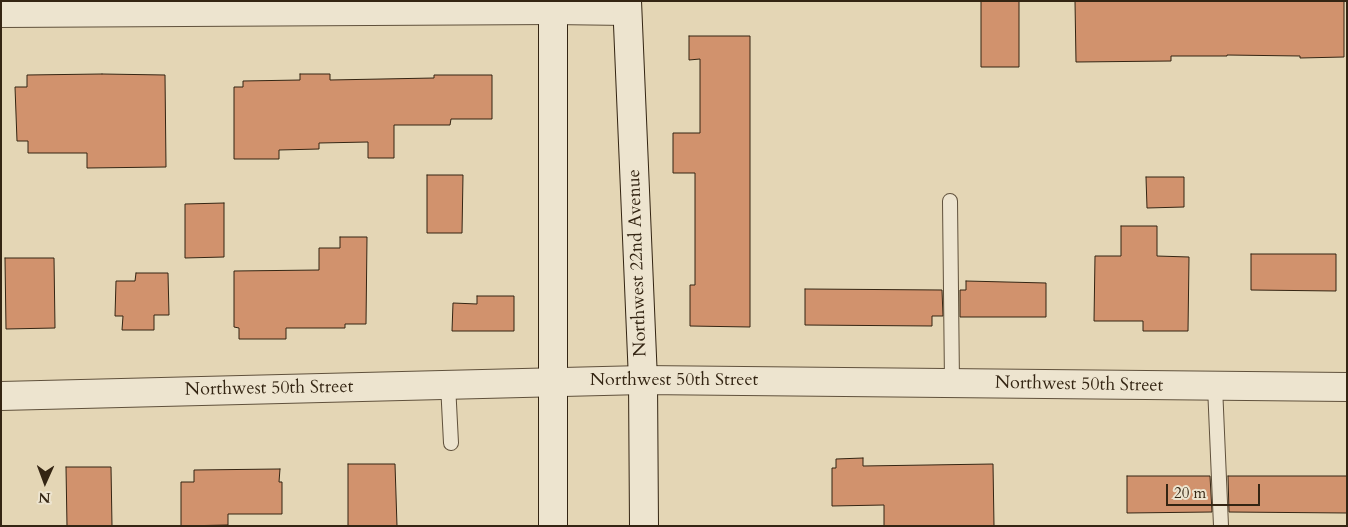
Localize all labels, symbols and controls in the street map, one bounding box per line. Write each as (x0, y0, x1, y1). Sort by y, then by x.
street label: Northwest 22nd Avenue (624, 169, 652, 357)
street label: Northwest 50th Street (590, 370, 758, 392)
street label: Northwest 50th Street (995, 373, 1163, 397)
street label: Northwest 50th Street (185, 377, 353, 401)
north arrow (20, 457, 70, 507)
scale bar (1168, 474, 1262, 506)
text: 20 m (1174, 483, 1206, 503)
text: N (38, 488, 51, 507)

